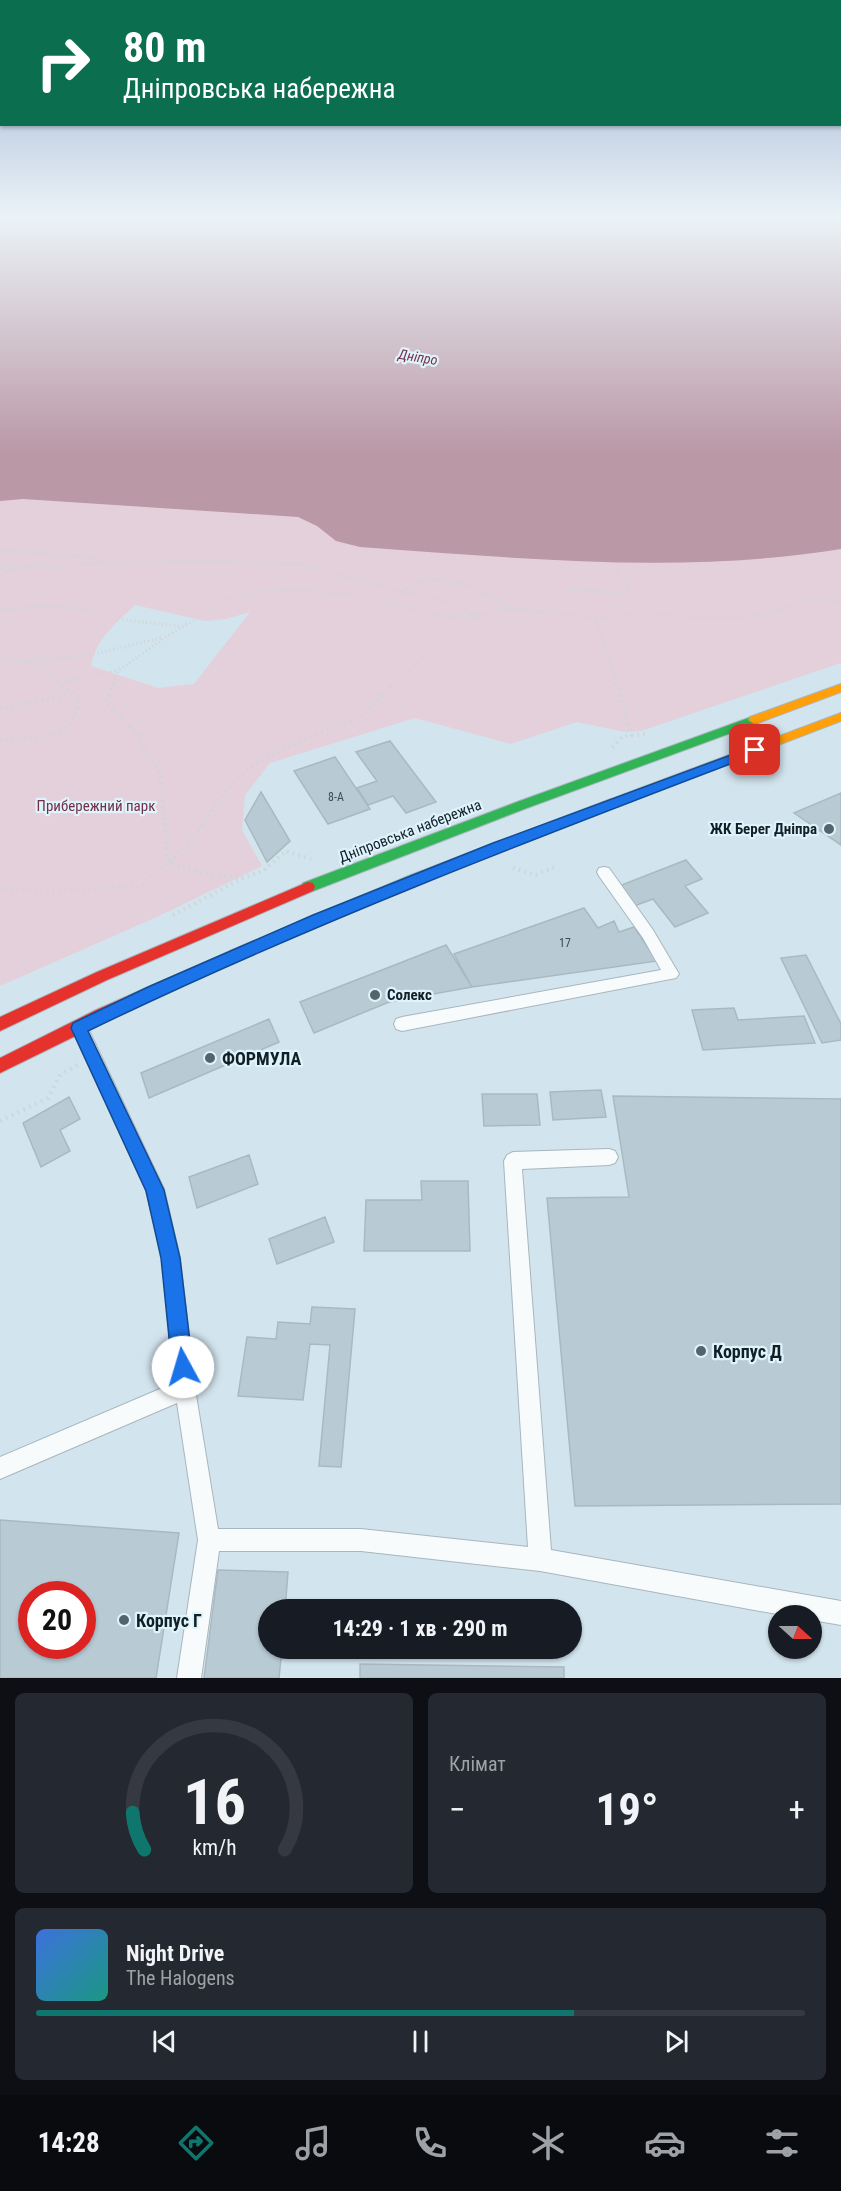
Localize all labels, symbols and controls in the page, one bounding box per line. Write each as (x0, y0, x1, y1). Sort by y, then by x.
text: 80 m (123, 23, 206, 72)
icon: right (24, 24, 102, 102)
text: Дніпровська набережна (123, 73, 395, 105)
water label: Дніпро (396, 346, 439, 368)
pin (729, 724, 780, 775)
icon: arrive (738, 733, 771, 766)
house number: 8-А (328, 790, 344, 804)
street label: Дніпровська набережна (336, 795, 484, 867)
park label: Прибережний парк (37, 797, 155, 815)
place label: ЖК Берег Дніпра (710, 820, 817, 838)
marker: ЖК Берег Дніпра (822, 822, 836, 836)
house number: 17 (559, 936, 571, 950)
place label: Солекс (387, 986, 432, 1004)
marker: Солекс (368, 988, 382, 1002)
place label: ФОРМУЛА (222, 1048, 301, 1069)
marker: ФОРМУЛА (203, 1051, 217, 1065)
position arrow (151, 1335, 215, 1399)
place label: Корпус Д (713, 1341, 782, 1362)
marker: Корпус Д (694, 1344, 708, 1358)
speed limit sign: 20 (18, 1581, 96, 1659)
north arrow (768, 1605, 822, 1659)
map controls (768, 1605, 822, 1659)
place label: Корпус Г (136, 1610, 202, 1631)
marker: Корпус Г (117, 1613, 131, 1627)
text: 14:29 · 1 хв · 290 m (332, 1616, 508, 1641)
text: Клімат (449, 1752, 506, 1776)
text: 16 (182, 1766, 246, 1839)
text: 19° (596, 1783, 659, 1836)
text: − (449, 1790, 466, 1829)
text: + (789, 1790, 805, 1829)
text: km/h (192, 1835, 236, 1860)
text: Night Drive (126, 1941, 224, 1966)
text: The Halogens (126, 1966, 235, 1990)
icon: previous (148, 2025, 181, 2058)
icon: pause (404, 2025, 437, 2058)
icon: next (660, 2025, 693, 2058)
icon: directions (175, 2122, 217, 2164)
icon: music (292, 2122, 334, 2164)
icon: phone (409, 2122, 451, 2164)
icon: climate (527, 2122, 569, 2164)
icon: car (644, 2122, 686, 2164)
icon: filters (761, 2122, 803, 2164)
text: 14:28 (38, 2127, 100, 2159)

